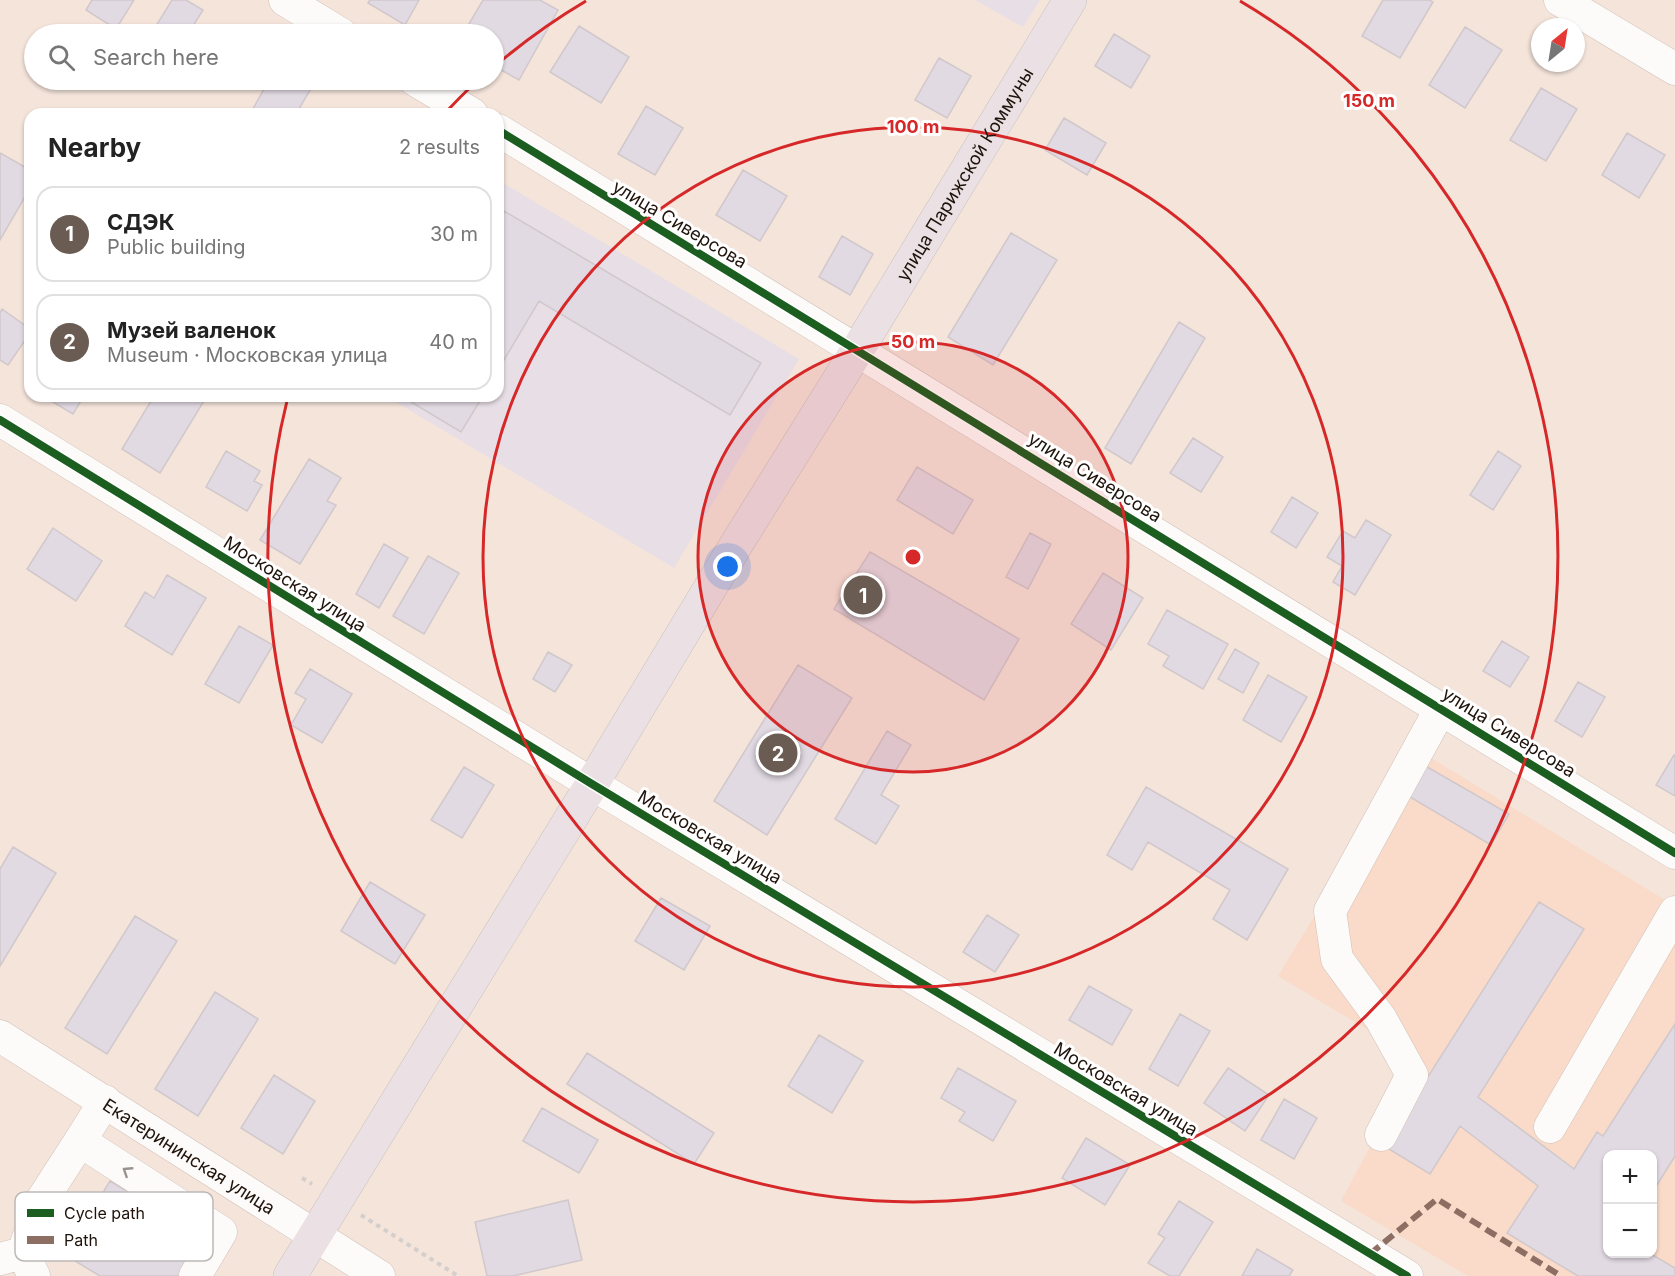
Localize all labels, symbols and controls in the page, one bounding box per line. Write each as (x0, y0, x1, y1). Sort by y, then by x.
north arrow (1531, 18, 1585, 72)
search box (24, 24, 504, 90)
icon: search (45, 41, 78, 74)
text: Search here (93, 44, 219, 70)
street label: улица Парижской Коммуны (892, 63, 1037, 284)
text: 150 m (1343, 90, 1395, 111)
text: 100 m (887, 116, 939, 137)
text: Nearby (48, 132, 141, 163)
text: 2 results (399, 135, 480, 159)
street label: улица Сиверсова (609, 176, 751, 272)
text: СДЭК (107, 209, 174, 235)
text: 1 (65, 222, 74, 246)
text: 30 m (430, 222, 478, 246)
text: Public building (107, 235, 246, 259)
text: Музей валенок (107, 317, 276, 343)
text: 2 (63, 330, 76, 354)
text: 40 m (429, 330, 478, 354)
text: 50 m (891, 331, 935, 352)
text: Museum · Московская улица (107, 343, 388, 367)
street label: улица Сиверсова (1025, 428, 1165, 526)
street label: Московская улица (220, 532, 370, 636)
centre of rings (903, 547, 923, 567)
your location (713, 552, 742, 581)
pin: 1 (844, 572, 882, 618)
street label: улица Сиверсова (1439, 683, 1579, 781)
pin: 2 (758, 730, 798, 776)
street label: Московская улица (634, 786, 786, 888)
street label: Московская улица (1050, 1038, 1202, 1140)
street label: Екатерининская улица (99, 1094, 279, 1218)
map controls (1603, 1150, 1657, 1258)
button: + (1603, 1150, 1657, 1204)
one-way arrow (123, 1168, 134, 1179)
legend (15, 1192, 213, 1261)
text: Cycle path (64, 1203, 145, 1223)
button: − (1603, 1204, 1657, 1258)
text: Path (64, 1230, 98, 1250)

